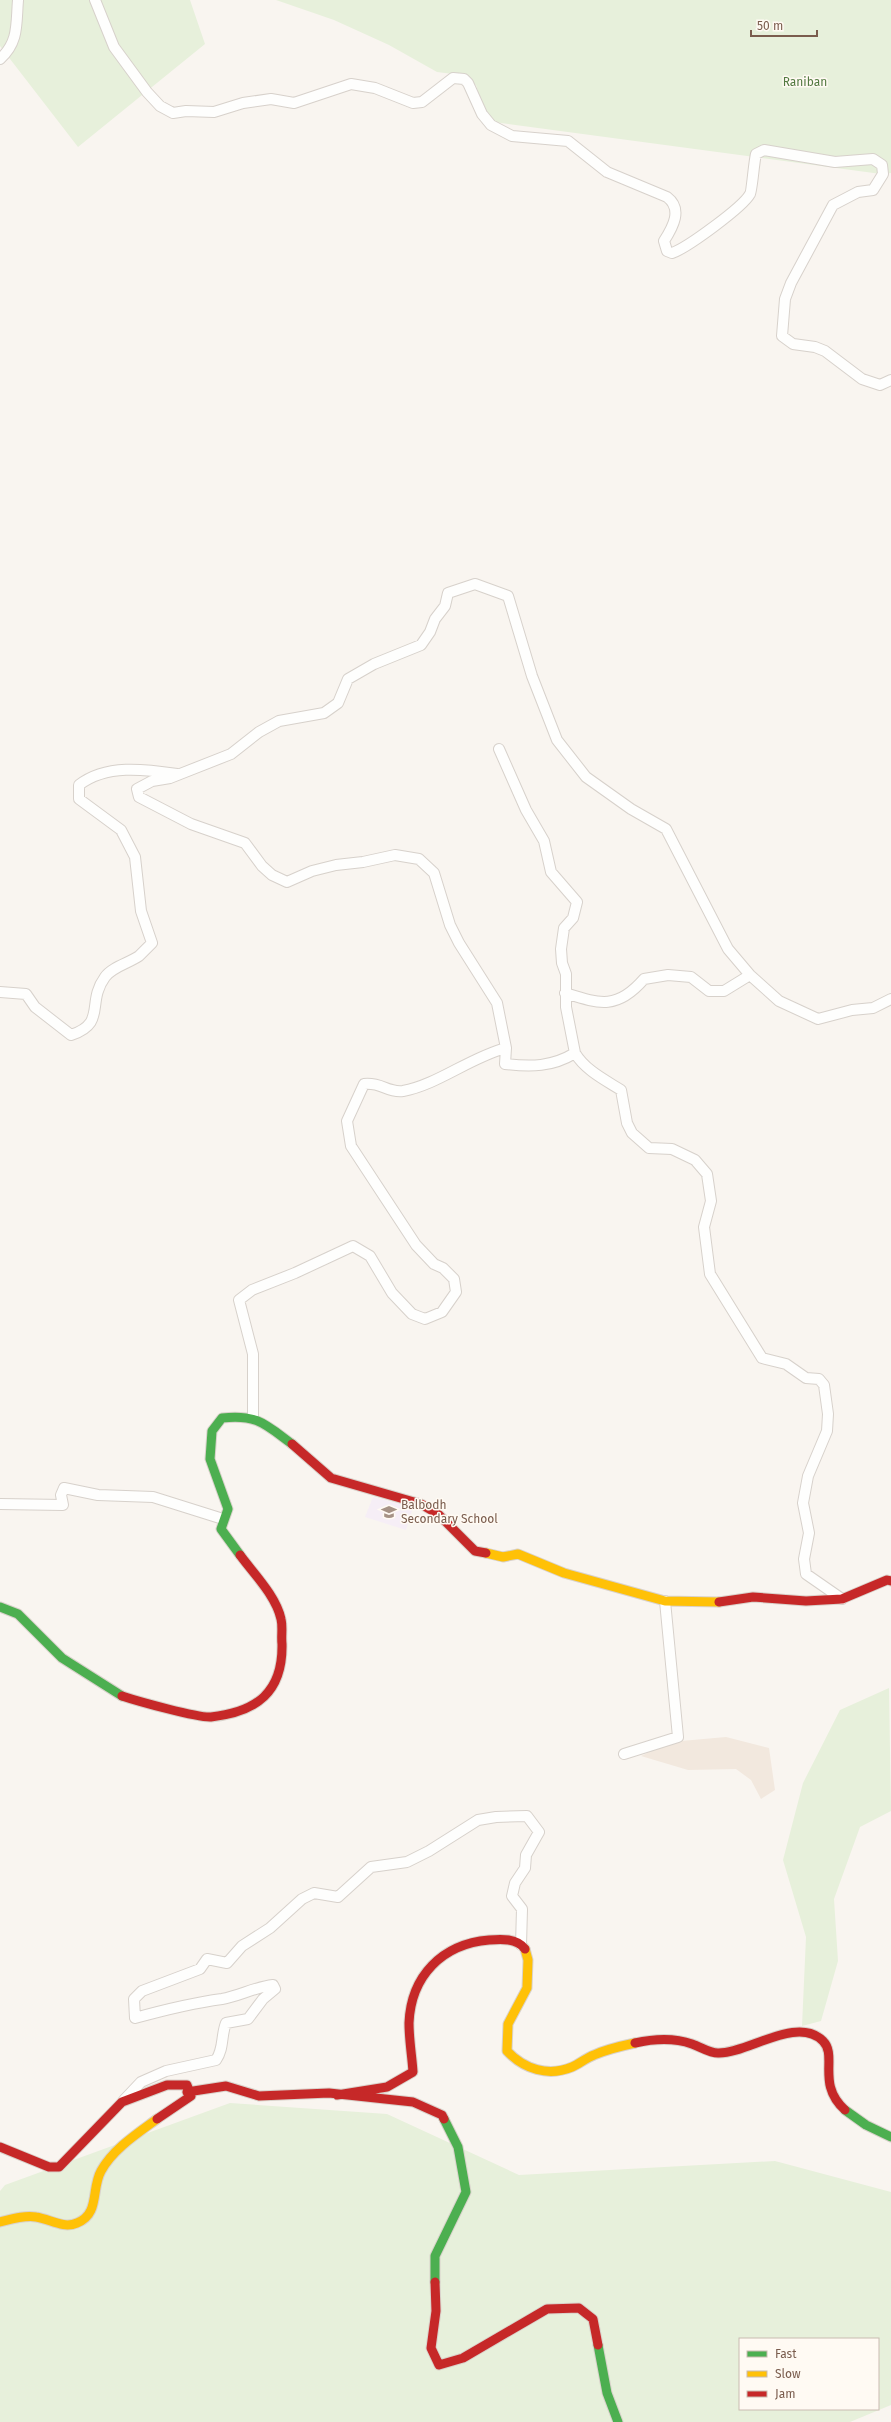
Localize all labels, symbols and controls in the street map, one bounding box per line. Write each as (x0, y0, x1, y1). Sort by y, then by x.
scale bar (751, 12, 817, 38)
text: 50 m (757, 19, 783, 33)
park label: Raniban (783, 75, 827, 89)
place label: Balbodh Secondary School (401, 1498, 498, 1526)
school or university icon: Balbodh Secondary School (380, 1503, 398, 1521)
legend (739, 2338, 879, 2410)
text: Fast (775, 2347, 797, 2361)
text: Slow (775, 2367, 801, 2381)
text: Jam (775, 2387, 795, 2401)

